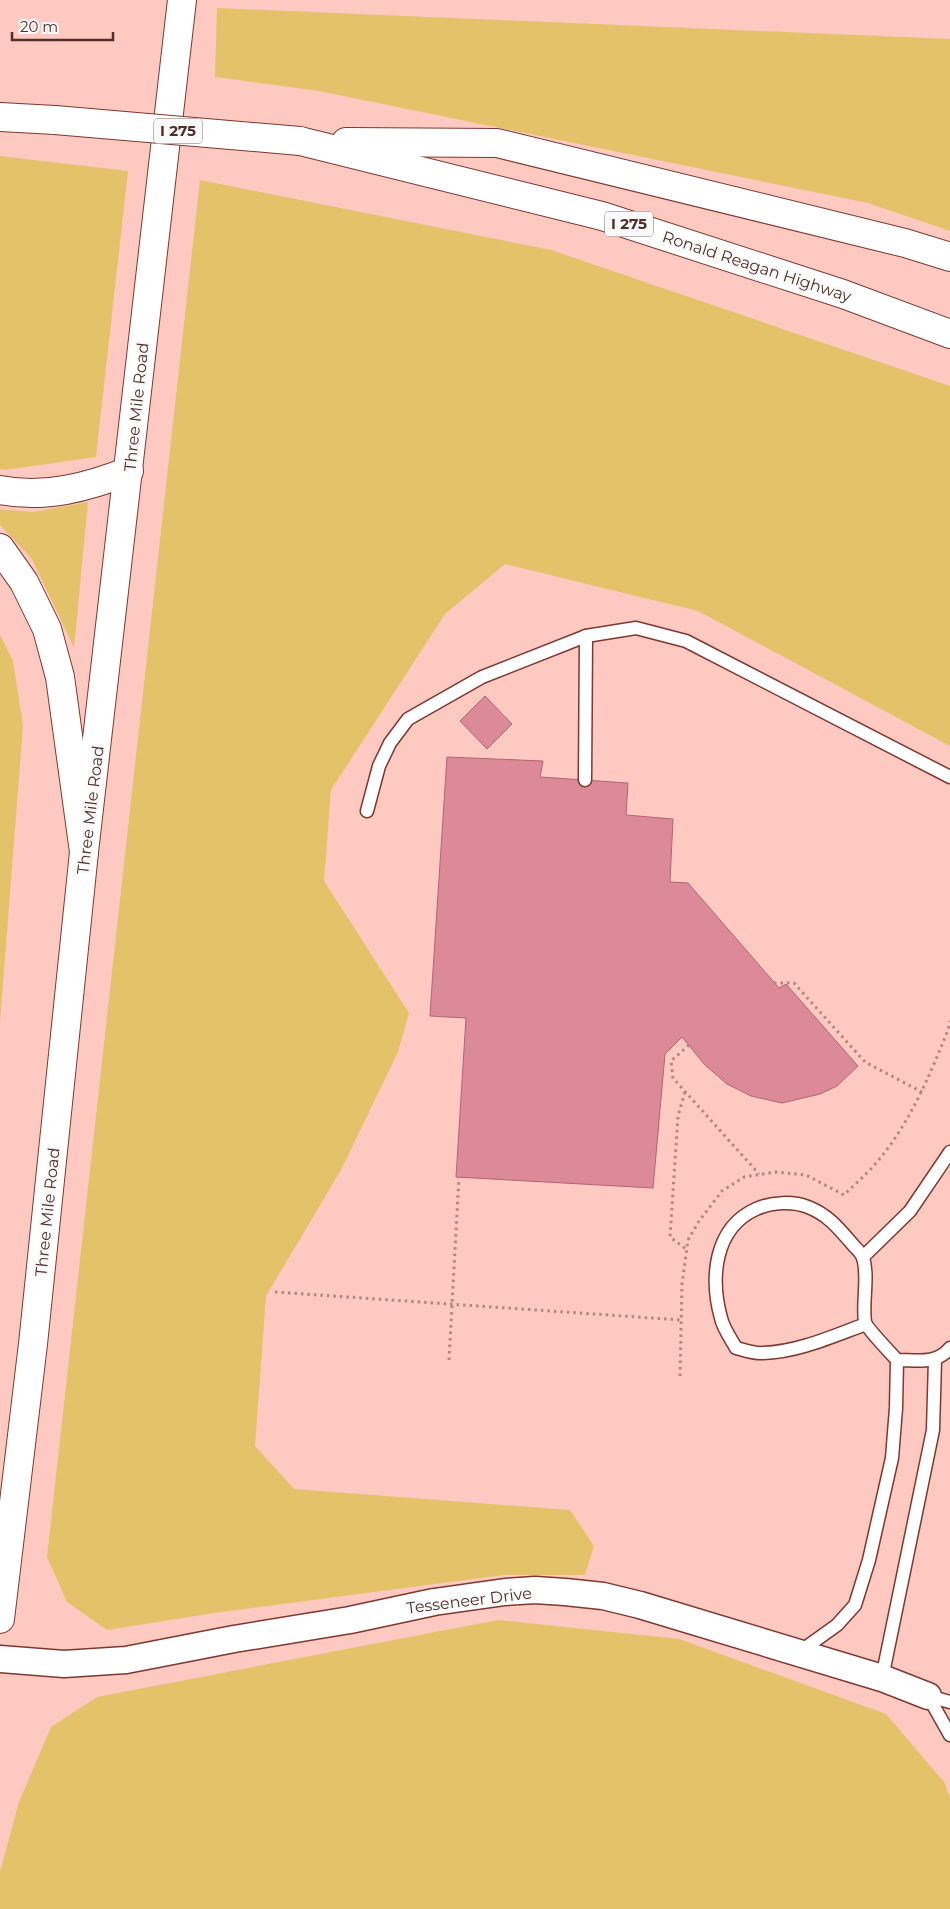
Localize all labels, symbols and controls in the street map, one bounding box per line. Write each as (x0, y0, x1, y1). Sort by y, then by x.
scale bar (12, 10, 114, 42)
text: 20 m (20, 17, 58, 36)
road number: I 275 (154, 118, 202, 144)
road number: I 275 (605, 212, 653, 236)
street label: Ronald Reagan Highway (660, 227, 854, 306)
street label: Three Mile Road (120, 342, 153, 472)
street label: Three Mile Road (73, 745, 108, 875)
street label: Three Mile Road (31, 1147, 64, 1277)
street label: Tesseneer Drive (405, 1583, 533, 1618)

